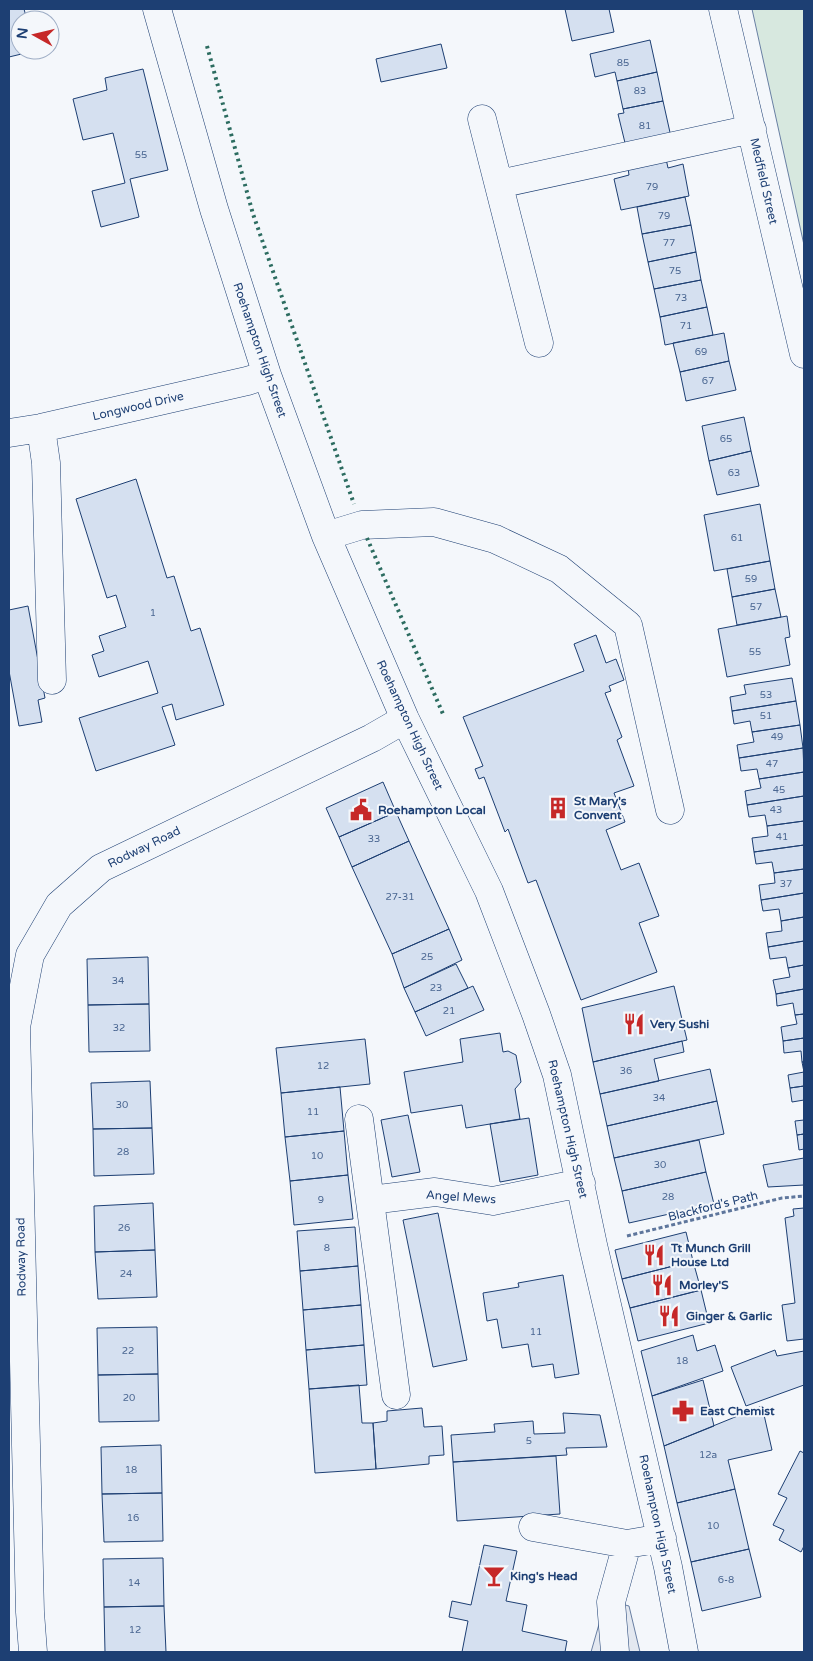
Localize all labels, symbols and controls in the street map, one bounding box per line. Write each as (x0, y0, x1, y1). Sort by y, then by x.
north arrow (10, 10, 60, 60)
text: N (13, 27, 32, 40)
house number: 85 (617, 57, 629, 69)
house number: 83 (634, 85, 646, 97)
house number: 81 (639, 120, 651, 132)
street label: Medfield Street (747, 136, 781, 226)
house number: 55 (135, 149, 147, 161)
house number: 79 (646, 181, 658, 193)
house number: 79 (658, 210, 670, 222)
house number: 77 (663, 237, 675, 249)
house number: 75 (669, 265, 681, 277)
street label: Roehampton High Street (230, 281, 290, 420)
house number: 73 (675, 292, 687, 304)
house number: 71 (680, 320, 692, 332)
house number: 69 (695, 346, 707, 358)
house number: 67 (702, 375, 714, 387)
street label: Longwood Drive (91, 389, 185, 423)
house number: 65 (720, 433, 732, 445)
house number: 63 (728, 467, 740, 479)
house number: 61 (731, 532, 743, 544)
house number: 59 (745, 573, 757, 585)
house number: 57 (750, 601, 762, 613)
house number: 1 (150, 607, 156, 619)
house number: 55 (749, 646, 761, 658)
street label: Roehampton High Street (374, 658, 446, 793)
house number: 53 (760, 689, 772, 701)
house number: 51 (760, 710, 772, 722)
house number: 49 (771, 731, 783, 743)
house number: 47 (766, 758, 778, 770)
house number: 45 (773, 784, 785, 796)
place label: St Mary's Convent (574, 794, 627, 822)
building icon: St Mary's Convent (545, 795, 571, 821)
public building icon: Roehampton Local (348, 797, 374, 823)
place label: Roehampton Local (378, 803, 486, 818)
house number: 43 (770, 804, 782, 816)
street label: Rodway Road (105, 823, 183, 871)
house number: 41 (776, 831, 788, 843)
house number: 33 (368, 833, 380, 845)
house number: 37 (780, 878, 792, 890)
house number: 27-31 (386, 891, 415, 903)
house number: 25 (421, 951, 433, 963)
house number: 34 (112, 975, 124, 987)
house number: 23 (430, 982, 442, 994)
house number: 21 (443, 1005, 455, 1017)
restaurant icon: Very Sushi (621, 1011, 647, 1037)
place label: Very Sushi (650, 1017, 709, 1032)
house number: 32 (113, 1022, 125, 1034)
street label: Roehampton High Street (545, 1058, 591, 1200)
house number: 12 (317, 1060, 329, 1072)
house number: 36 (620, 1065, 632, 1077)
house number: 34 (653, 1092, 665, 1104)
house number: 30 (116, 1099, 128, 1111)
house number: 11 (307, 1106, 319, 1118)
house number: 28 (117, 1146, 129, 1158)
house number: 10 (311, 1150, 323, 1162)
house number: 30 (654, 1159, 666, 1171)
street label: Angel Mews (426, 1188, 497, 1206)
street label: Blackford's Path (667, 1188, 759, 1224)
house number: 28 (662, 1191, 674, 1203)
house number: 9 (318, 1194, 324, 1206)
street label: Rodway Road (13, 1217, 29, 1297)
house number: 26 (118, 1222, 130, 1234)
place label: Tt Munch Grill House Ltd (670, 1241, 751, 1269)
house number: 8 (324, 1242, 330, 1254)
restaurant icon: Tt Munch Grill House Ltd (641, 1242, 667, 1268)
house number: 24 (120, 1268, 132, 1280)
restaurant icon: Morley'S (649, 1272, 675, 1298)
place label: Morley'S (679, 1278, 729, 1293)
restaurant icon: Ginger & Garlic (656, 1303, 682, 1329)
place label: Ginger & Garlic (686, 1309, 773, 1324)
house number: 11 (530, 1326, 542, 1338)
house number: 22 (122, 1345, 134, 1357)
house number: 18 (676, 1355, 688, 1367)
house number: 20 (123, 1392, 135, 1404)
pharmacy icon: East Chemist (670, 1398, 696, 1424)
place label: East Chemist (700, 1404, 775, 1418)
house number: 5 (526, 1435, 532, 1447)
house number: 12a (699, 1449, 717, 1461)
street label: Roehampton High Street (636, 1453, 680, 1595)
house number: 18 (125, 1464, 137, 1476)
house number: 16 (127, 1512, 139, 1524)
house number: 10 (707, 1520, 719, 1532)
bar icon: King's Head (481, 1563, 507, 1589)
place label: King's Head (510, 1569, 577, 1584)
house number: 6-8 (718, 1574, 734, 1586)
house number: 14 (128, 1577, 140, 1589)
house number: 12 (129, 1624, 141, 1636)

